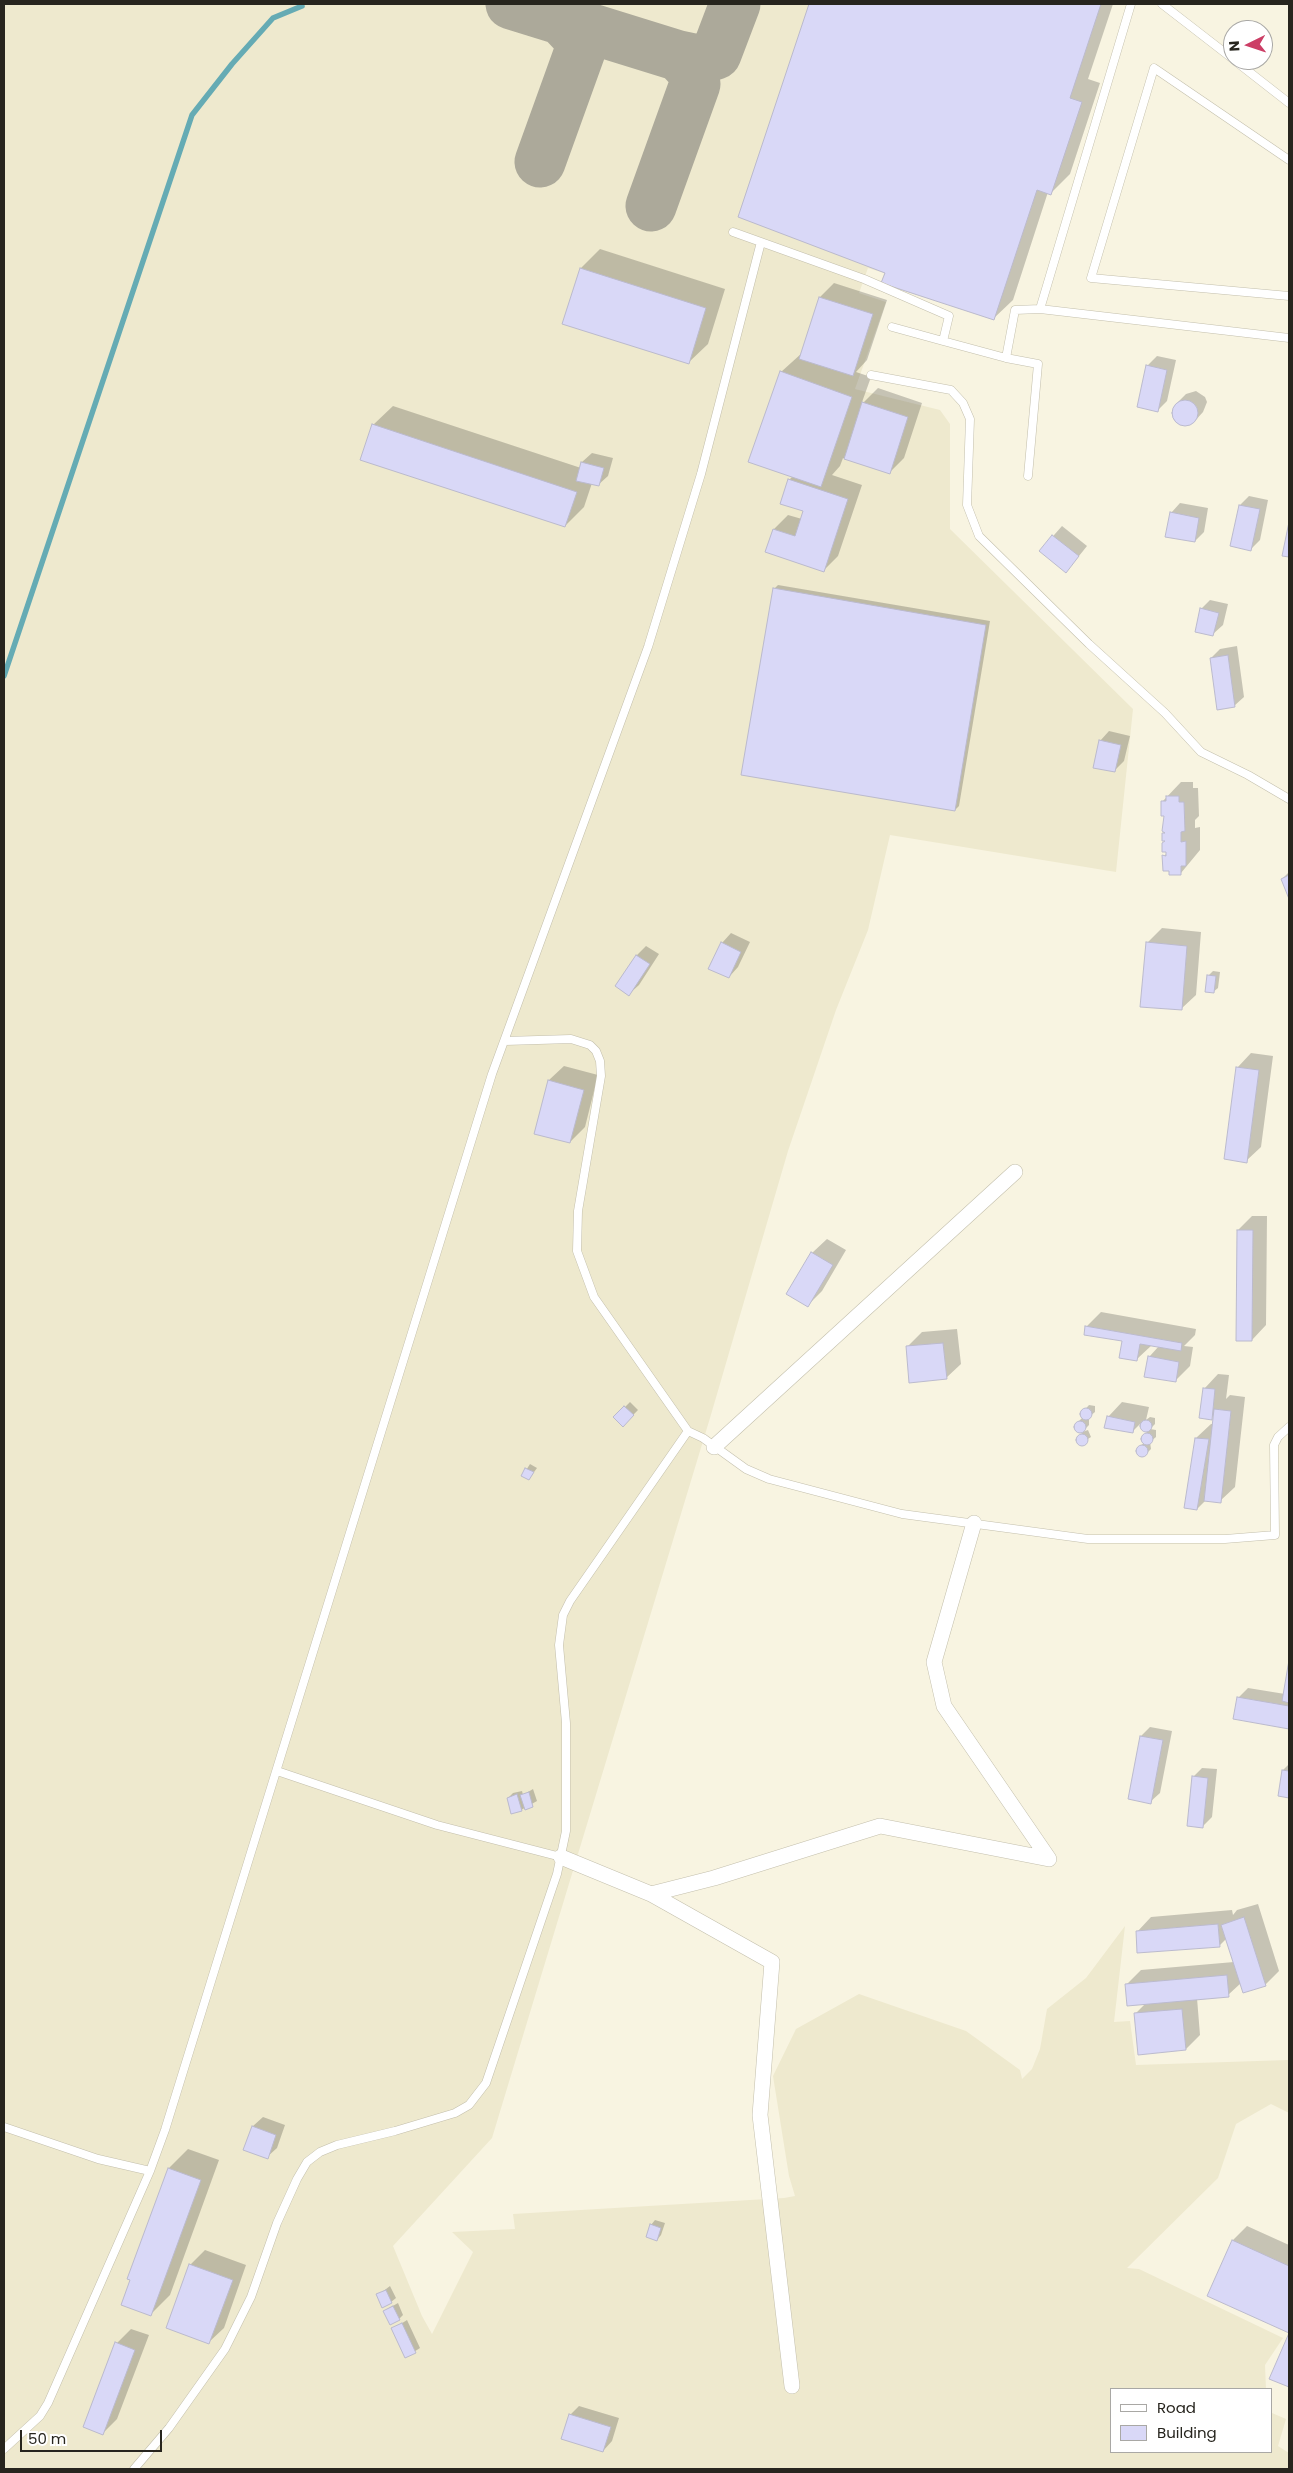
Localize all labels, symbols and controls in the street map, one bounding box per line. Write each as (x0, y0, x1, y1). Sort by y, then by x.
north arrow (1223, 20, 1273, 70)
text: N (1224, 40, 1244, 52)
legend (1110, 2388, 1273, 2453)
text: Road (1157, 2397, 1196, 2418)
scale bar (22, 2420, 165, 2452)
text: Building (1157, 2422, 1217, 2443)
text: 50 m (28, 2428, 66, 2449)

